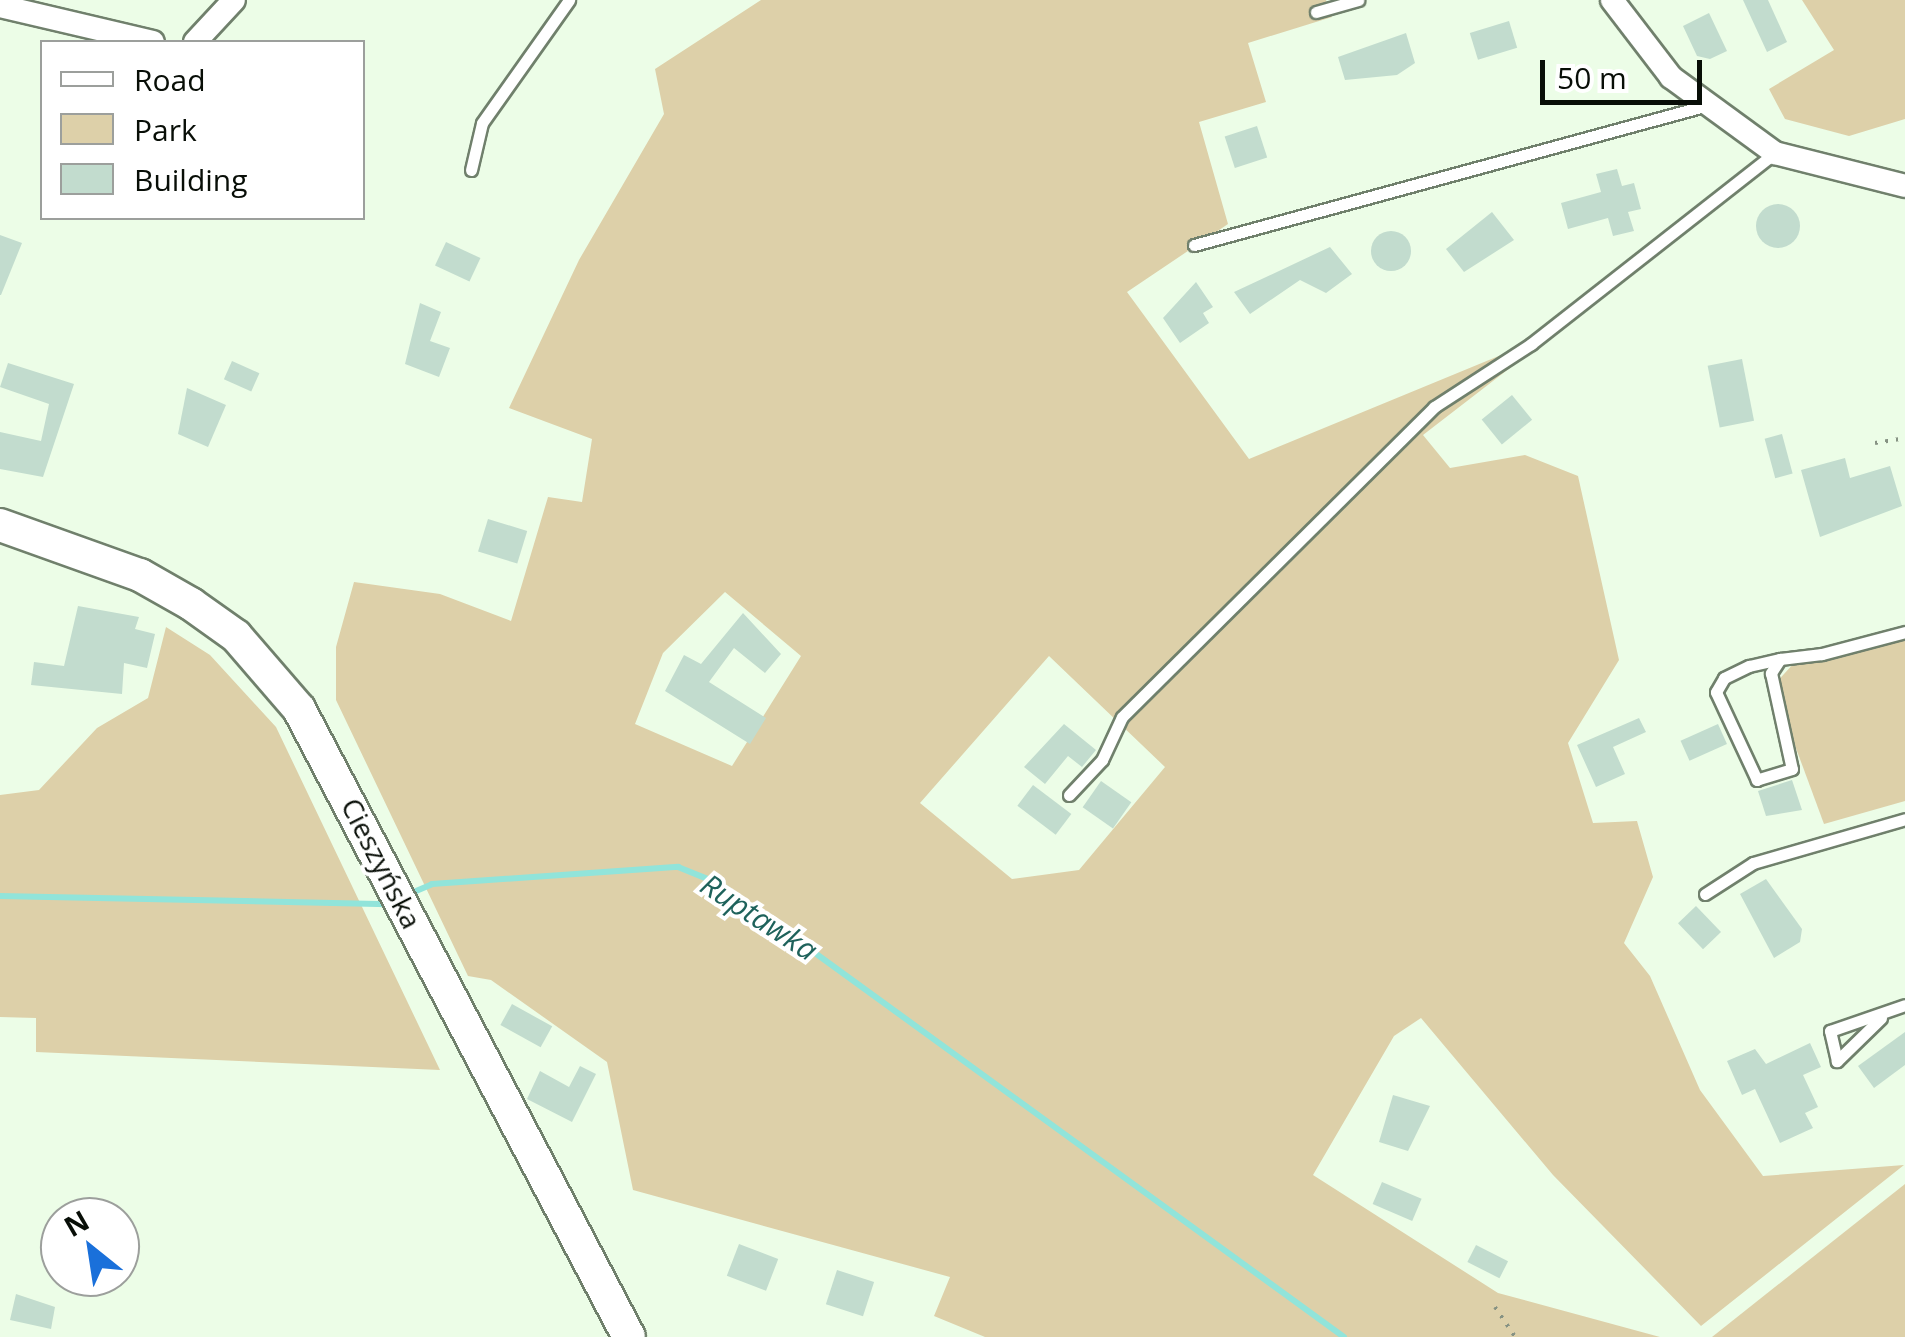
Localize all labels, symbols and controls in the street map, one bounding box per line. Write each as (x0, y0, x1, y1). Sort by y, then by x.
legend (40, 40, 365, 220)
scale bar (1545, 40, 1708, 102)
text: 50 m (1557, 57, 1627, 98)
text: Road (134, 59, 206, 100)
text: Park (134, 109, 197, 150)
text: Building (134, 159, 248, 200)
street label: Cieszyńska (335, 792, 429, 934)
water label: Ruptawka (694, 866, 824, 968)
north arrow (40, 1197, 140, 1297)
text: N (57, 1201, 95, 1245)

